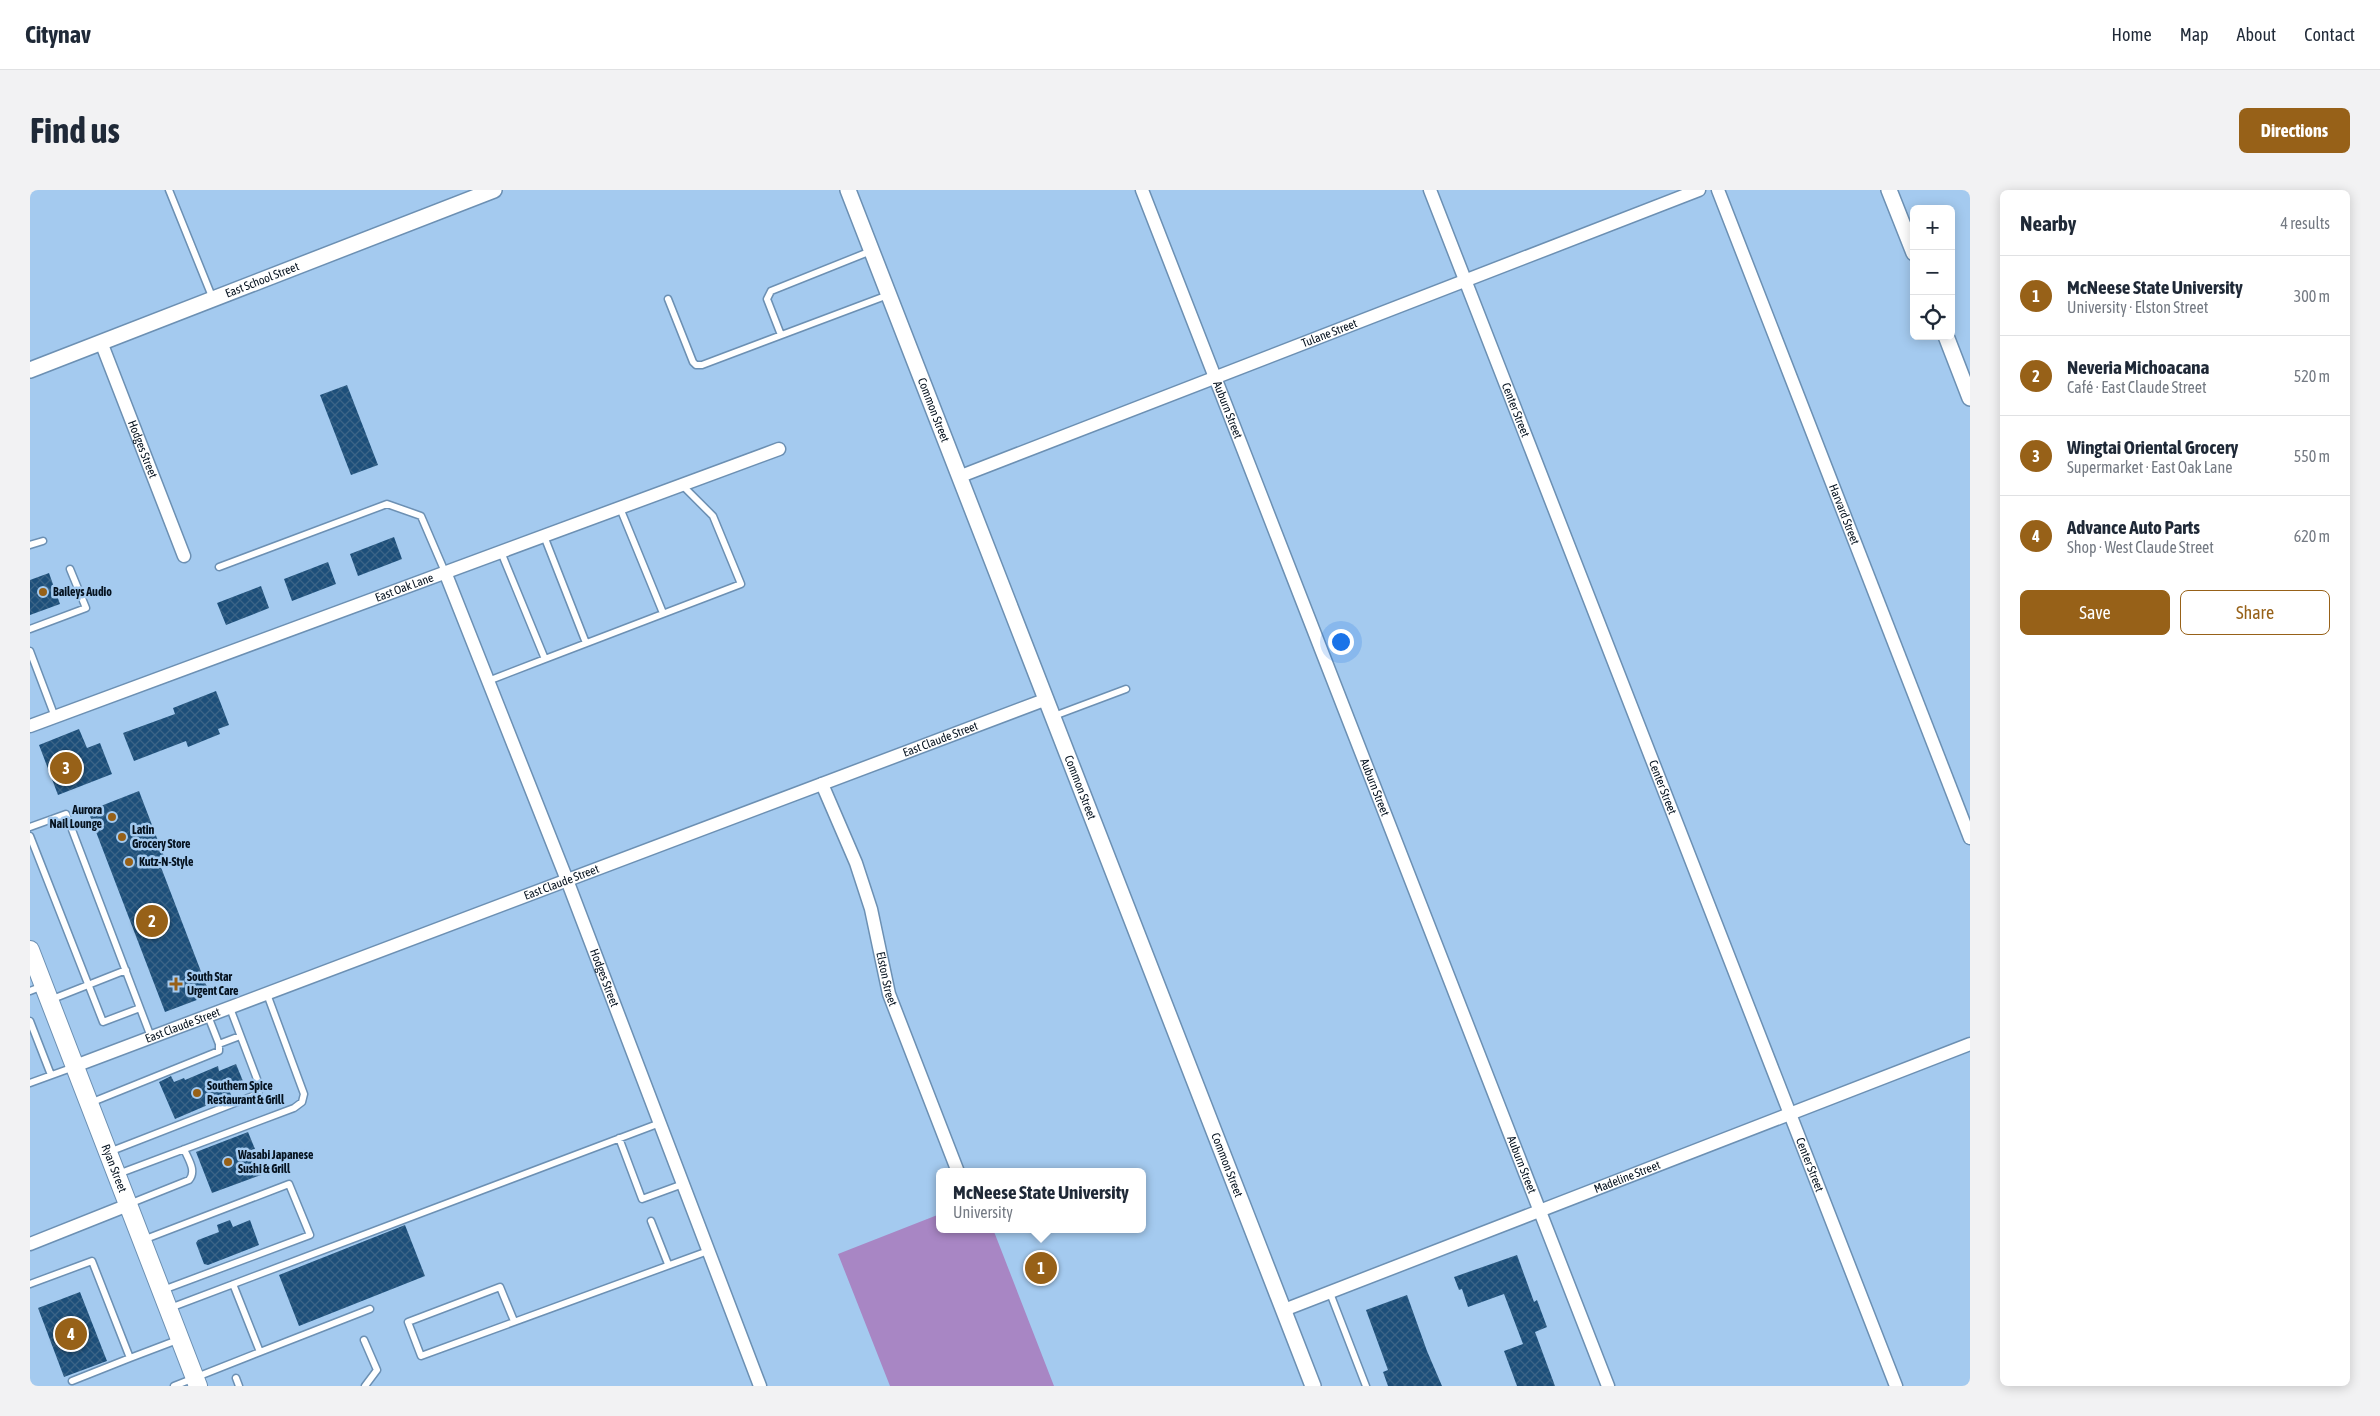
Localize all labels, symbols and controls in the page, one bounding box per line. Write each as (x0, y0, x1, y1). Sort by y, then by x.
text: Citynav (25, 21, 91, 48)
text: Home (2112, 24, 2152, 45)
text: Map (2180, 24, 2209, 45)
text: About (2237, 24, 2276, 45)
text: Contact (2304, 24, 2355, 45)
button: Directions (2239, 108, 2350, 153)
text: Find us (30, 110, 120, 150)
map controls (1910, 205, 1955, 340)
button: + (1910, 205, 1955, 250)
text: Nearby (2020, 211, 2076, 235)
text: 4 results (2280, 214, 2330, 232)
button: − (1910, 250, 1955, 295)
street label: East School Street (223, 259, 301, 301)
text: McNeese State University (2067, 276, 2243, 298)
text: 1 (2032, 287, 2040, 305)
text: 300 m (2294, 287, 2330, 305)
button: locate (1910, 295, 1955, 340)
text: University · Elston Street (2067, 298, 2208, 316)
street label: Tulane Street (1299, 316, 1360, 350)
text: Neveria Michoacana (2067, 356, 2209, 378)
text: 2 (2032, 367, 2040, 385)
text: 520 m (2294, 367, 2330, 385)
street label: Common Street (915, 376, 953, 445)
text: Café · East Claude Street (2067, 378, 2207, 396)
street label: Auburn Street (1210, 379, 1245, 441)
street label: Center Street (1499, 381, 1533, 440)
street label: Hodges Street (125, 418, 160, 481)
text: Wingtai Oriental Grocery (2067, 436, 2238, 458)
text: 3 (2032, 447, 2040, 465)
text: 550 m (2294, 447, 2330, 465)
text: Supermarket · East Oak Lane (2067, 458, 2232, 476)
street label: Harvard Street (1826, 482, 1862, 547)
text: Advance Auto Parts (2067, 516, 2200, 538)
text: 4 (2032, 527, 2040, 545)
text: 620 m (2294, 527, 2330, 545)
text: Shop · West Claude Street (2067, 538, 2214, 556)
street label: East Oak Lane (373, 570, 435, 605)
place label: Baileys Audio (53, 585, 112, 599)
marker: Baileys Audio (37, 586, 49, 598)
button: Save (2020, 590, 2170, 635)
button: Share (2180, 590, 2330, 635)
your location (1328, 629, 1354, 655)
street label: East Claude Street (901, 719, 980, 760)
pin: 3 (50, 749, 82, 787)
street label: Common Street (1061, 753, 1099, 822)
street label: Auburn Street (1357, 756, 1392, 819)
street label: Center Street (1646, 758, 1680, 817)
place label: Aurora Nail Lounge (49, 803, 103, 831)
marker: Aurora Nail Lounge (106, 811, 118, 823)
place label: Latin Grocery Store (132, 823, 191, 851)
marker: Latin Grocery Store (116, 831, 128, 843)
place label: Kutz-N-Style (139, 855, 194, 869)
marker: Kutz-N-Style (123, 856, 135, 868)
street label: East Claude Street (522, 862, 602, 903)
pin: 2 (136, 902, 168, 940)
street label: Hodges Street (587, 947, 622, 1009)
street label: Elston Street (873, 951, 900, 1009)
place label: South Star Urgent Care (187, 970, 239, 998)
marker: South Star Urgent Care (169, 977, 183, 991)
street label: East Claude Street (143, 1005, 223, 1046)
place label: Southern Spice Restaurant & Grill (207, 1079, 285, 1107)
marker: Southern Spice Restaurant & Grill (191, 1087, 203, 1099)
street label: Common Street (1208, 1131, 1246, 1200)
street label: Auburn Street (1504, 1134, 1539, 1196)
street label: Center Street (1793, 1136, 1827, 1194)
street label: Ryan Street (99, 1142, 130, 1195)
place label: Wasabi Japanese Sushi & Grill (237, 1148, 314, 1176)
marker: Wasabi Japanese Sushi & Grill (222, 1156, 234, 1168)
street label: Madeline Street (1592, 1158, 1663, 1196)
popup (936, 1168, 1146, 1233)
text: McNeese State University (953, 1181, 1129, 1203)
text: University (953, 1203, 1013, 1221)
pin: 1 (1025, 1249, 1057, 1287)
pin: 4 (55, 1315, 87, 1353)

